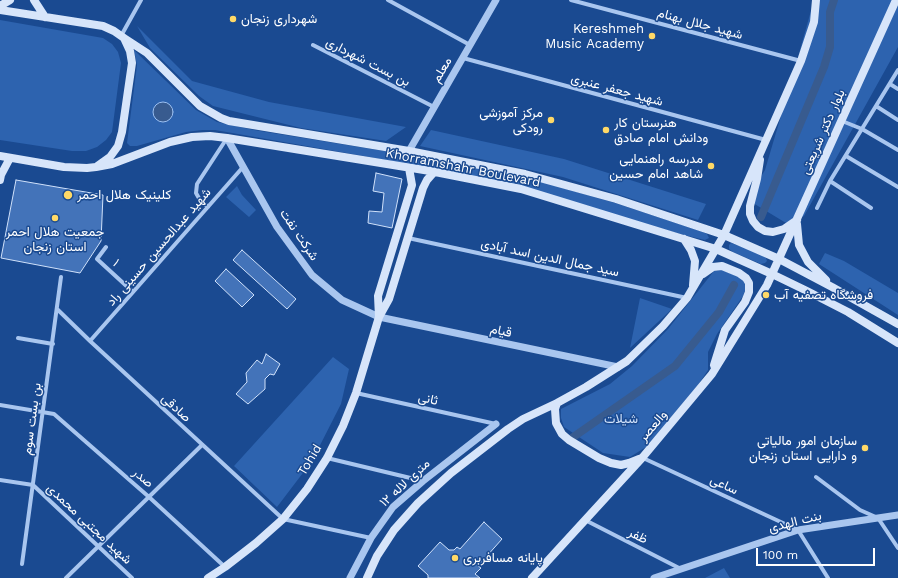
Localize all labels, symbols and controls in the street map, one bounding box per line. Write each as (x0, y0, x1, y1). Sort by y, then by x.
street label: شهید جلال بهنام (656, 5, 744, 43)
place label: شهرداری زنجان (241, 11, 317, 27)
marker: شهرداری زنجان (228, 14, 238, 24)
place label: Kereshmeh Music Academy (545, 21, 644, 52)
marker: Kereshmeh Music Academy (647, 31, 657, 41)
street label: بن بست شهرداری (323, 34, 413, 90)
street label: معلم (429, 55, 455, 85)
street label: شهید جعفر عنبری (569, 70, 665, 110)
street label: بلوار دکتر شریعتی (797, 87, 849, 177)
place label: مرکز آموزشی رودکی (479, 105, 543, 136)
marker: مرکز آموزشی رودکی (546, 115, 556, 125)
place label: هنرستان کار ودانش امام صادق (614, 115, 708, 146)
marker: هنرستان کار ودانش امام صادق (601, 125, 611, 135)
street label: Khorramshahr Boulevard (384, 145, 542, 191)
place label: مدرسه راهنمایی شاهد امام حسین (609, 151, 703, 182)
marker: مدرسه راهنمایی شاهد امام حسین (706, 161, 716, 171)
street label: شهید عبدالحسین حسینی راد (104, 185, 214, 309)
place label: کلینیک هلال احمر (77, 187, 171, 203)
marker: کلینیک هلال احمر (62, 189, 74, 201)
street label: شرکت نفت (276, 206, 322, 264)
marker: جمعیت هلال احمر استان زنجان (50, 213, 60, 223)
place label: جمعیت هلال احمر استان زنجان (6, 224, 104, 255)
street label: سید جمال الدین اسد آبادی (479, 236, 621, 280)
street label: ۱ (109, 256, 123, 270)
place label: فروشگاه تصفیه آب (774, 287, 873, 303)
marker: فروشگاه تصفیه آب (761, 290, 771, 300)
street label: قیام (489, 321, 513, 341)
street label: بن بست سوم (19, 382, 45, 456)
street label: ثانی (417, 389, 439, 409)
street label: صادقی (158, 390, 194, 426)
street label: والعصر (635, 407, 671, 445)
park label: شیلات (604, 411, 638, 427)
place label: سازمان امور مالیاتی و دارایی استان زنجان (749, 433, 857, 464)
street label: Tohid (295, 441, 325, 479)
marker: سازمان امور مالیاتی و دارایی استان زنجان (860, 443, 870, 453)
street label: ۱۲ متری لاله (377, 456, 433, 510)
street label: صدر (129, 465, 157, 491)
street label: ساعی (708, 472, 740, 498)
street label: شهید مجتبی محمدی (43, 480, 135, 568)
street label: بنت الهدی (767, 508, 823, 536)
street label: ظفر (626, 525, 650, 547)
scale bar (758, 540, 877, 566)
text: 100 m (763, 548, 798, 562)
place label: پایانه مسافربری (463, 550, 543, 566)
marker: پایانه مسافربری (450, 553, 460, 563)

